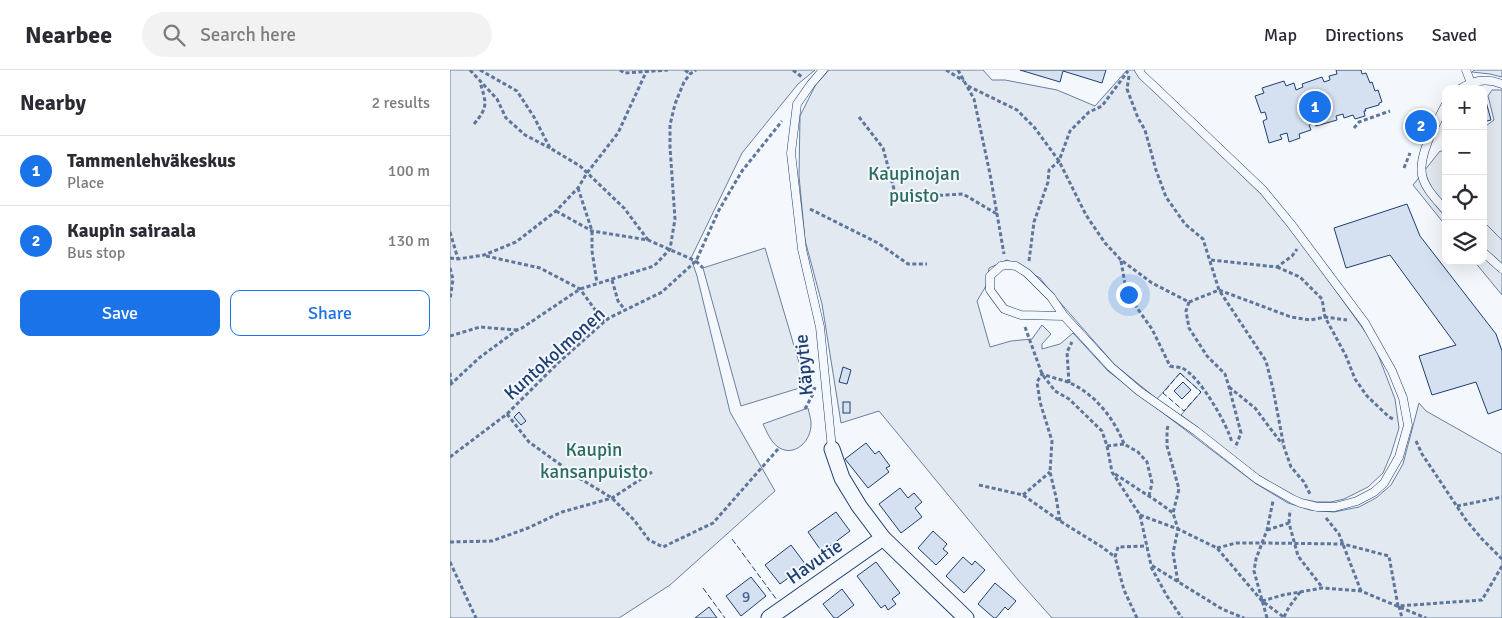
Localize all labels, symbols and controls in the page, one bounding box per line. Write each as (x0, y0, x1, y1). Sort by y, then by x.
search box (142, 12, 492, 57)
text: Nearbee (25, 20, 112, 50)
icon: search (160, 21, 188, 49)
text: Search here (200, 23, 296, 47)
text: Map (1264, 24, 1297, 46)
text: Directions (1325, 24, 1404, 46)
text: Saved (1432, 24, 1477, 46)
map controls (1442, 85, 1487, 265)
button: + (1442, 85, 1487, 130)
pin: 1 (1299, 88, 1331, 126)
text: Nearby (20, 90, 86, 116)
text: 2 results (371, 93, 430, 113)
pin: 2 (1405, 107, 1437, 145)
button: − (1442, 130, 1487, 175)
text: Tammenlehväkeskus (67, 149, 236, 173)
text: 1 (32, 161, 40, 181)
text: 100 m (388, 161, 430, 181)
park label: Kaupinojan puisto (868, 162, 960, 208)
text: Place (67, 173, 104, 193)
button: locate (1442, 175, 1487, 220)
text: Kaupin sairaala (67, 219, 196, 243)
button: layers (1442, 220, 1487, 265)
text: 2 (32, 231, 40, 251)
text: 130 m (388, 231, 430, 251)
text: Bus stop (67, 243, 125, 263)
your location (1116, 282, 1142, 308)
button: Save (20, 290, 220, 336)
button: Share (230, 290, 430, 336)
street label: Kuntokolmonen (499, 302, 610, 405)
street label: Käpytie (789, 333, 819, 397)
park label: Kaupin kansanpuisto (540, 438, 648, 484)
street label: Havutie (782, 534, 847, 590)
house number: 9 (742, 587, 750, 607)

